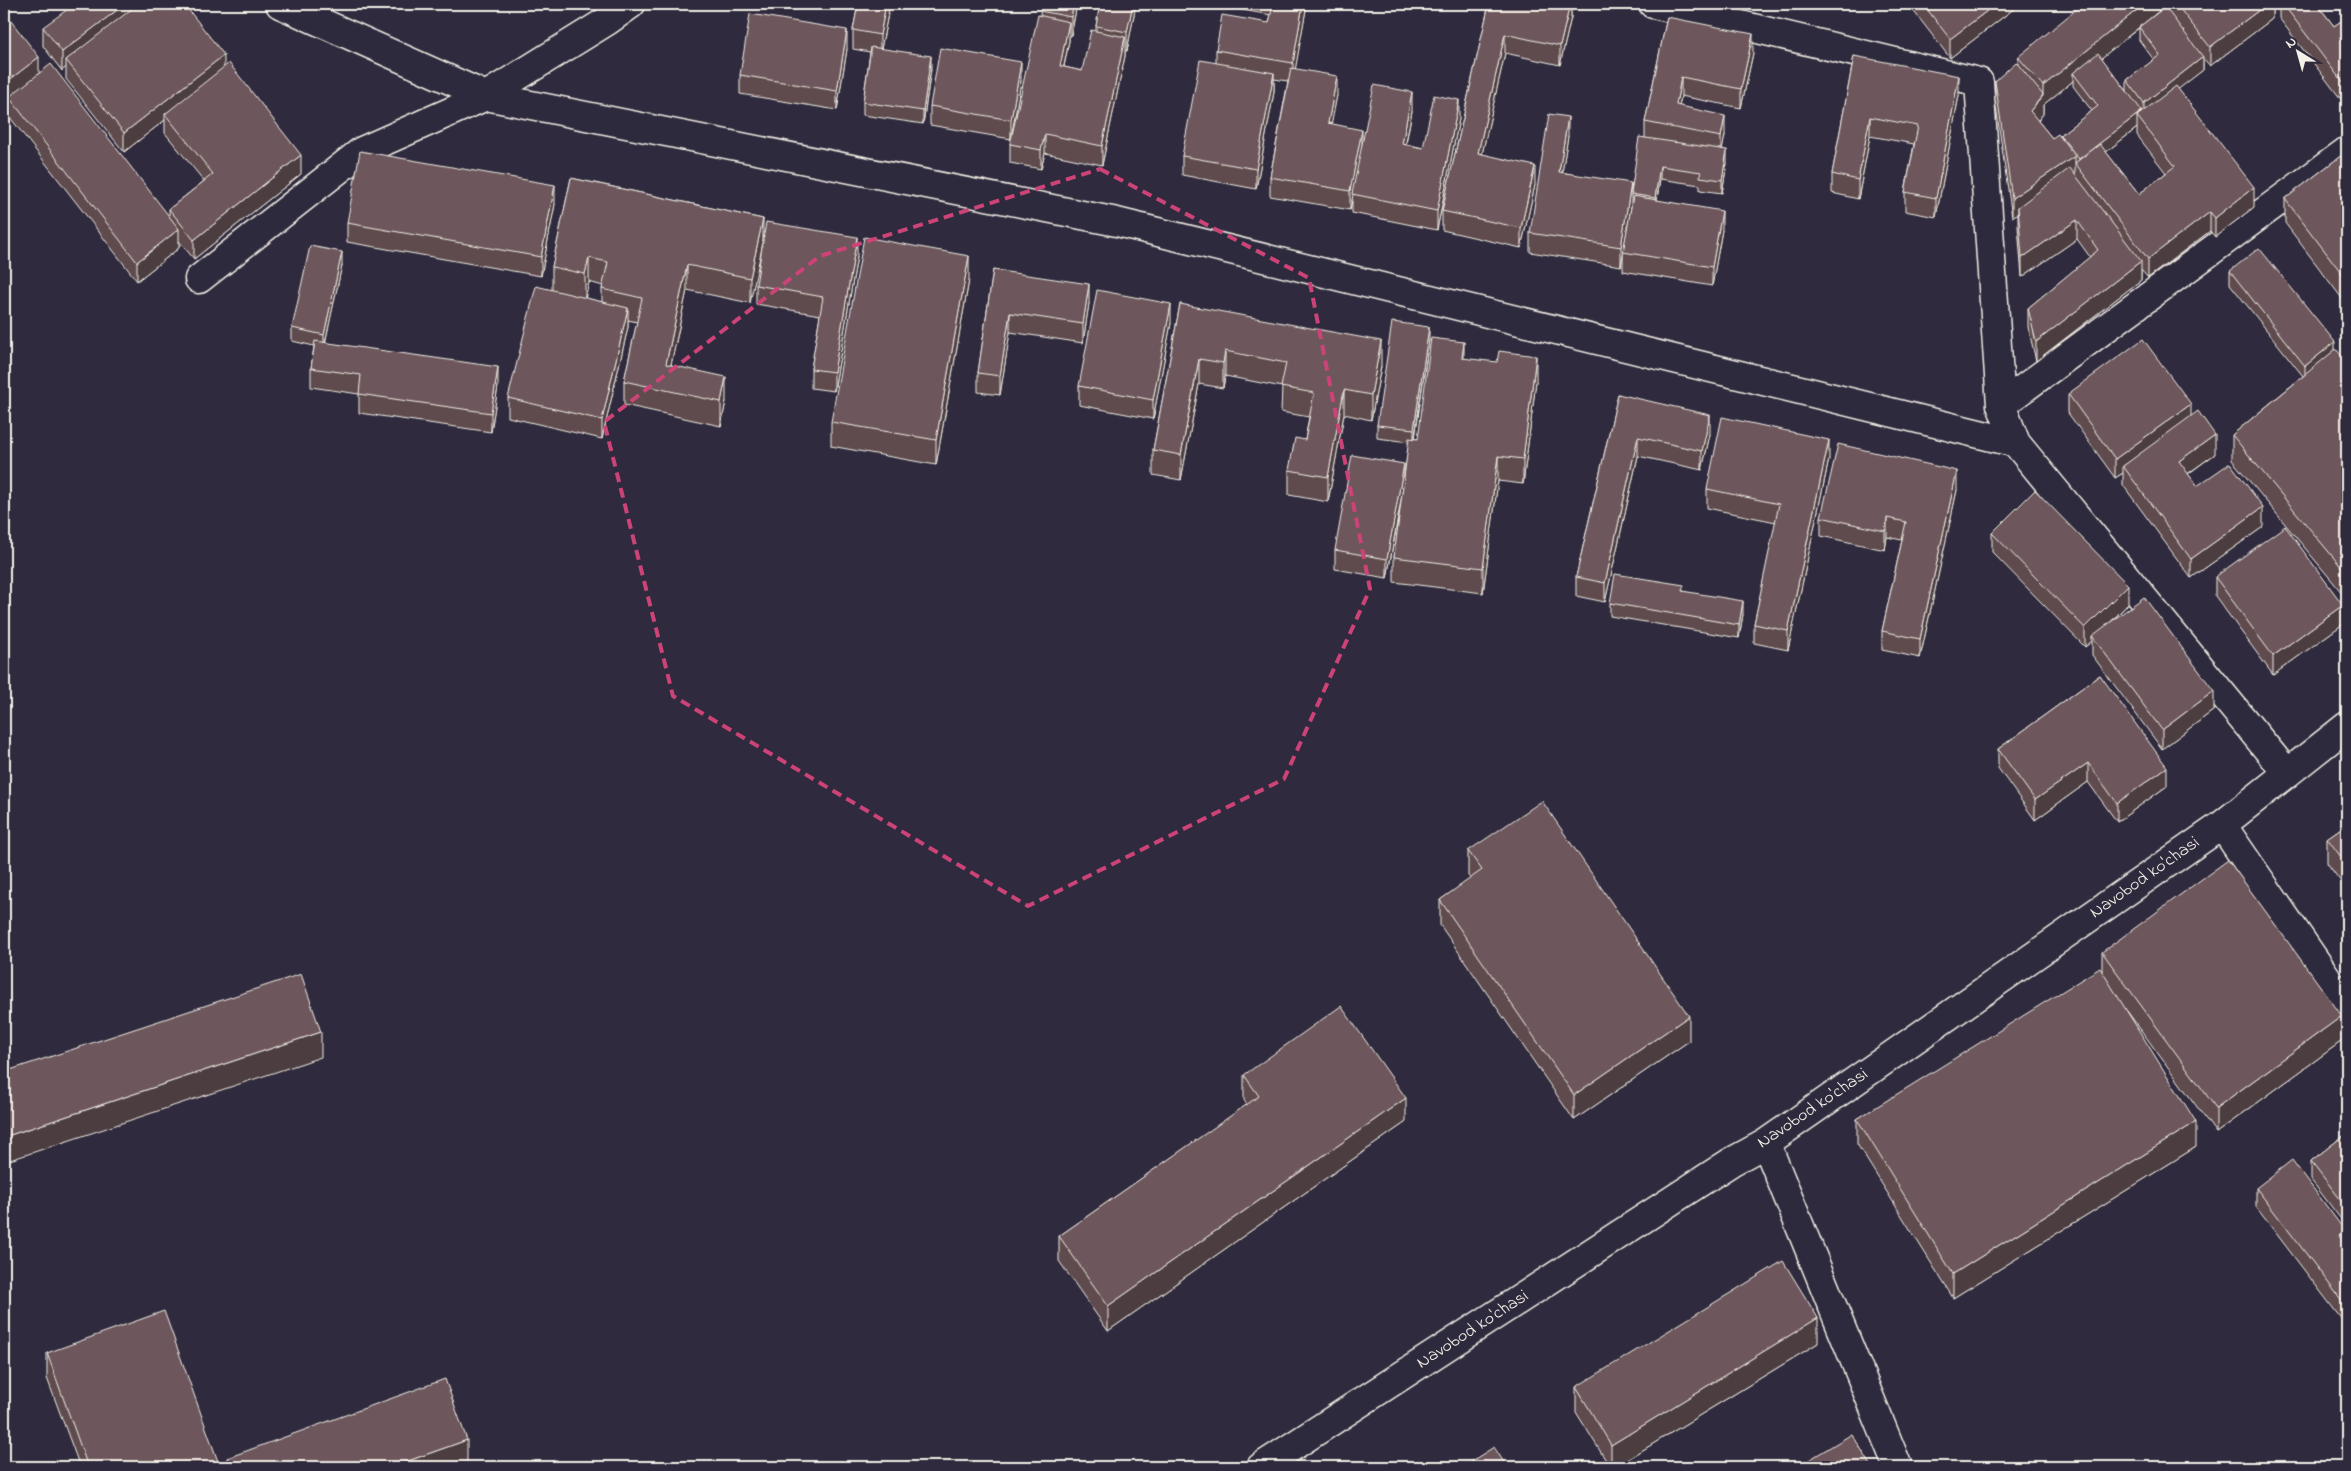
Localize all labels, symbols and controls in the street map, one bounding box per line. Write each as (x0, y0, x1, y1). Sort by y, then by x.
north arrow (2274, 28, 2324, 78)
text: N (2281, 32, 2301, 54)
street label: Navobod ko'chasi (2085, 830, 2205, 926)
street label: Navobod ko'chasi (1752, 1062, 1874, 1156)
street label: Navobod ko'chasi (1412, 1284, 1534, 1376)

